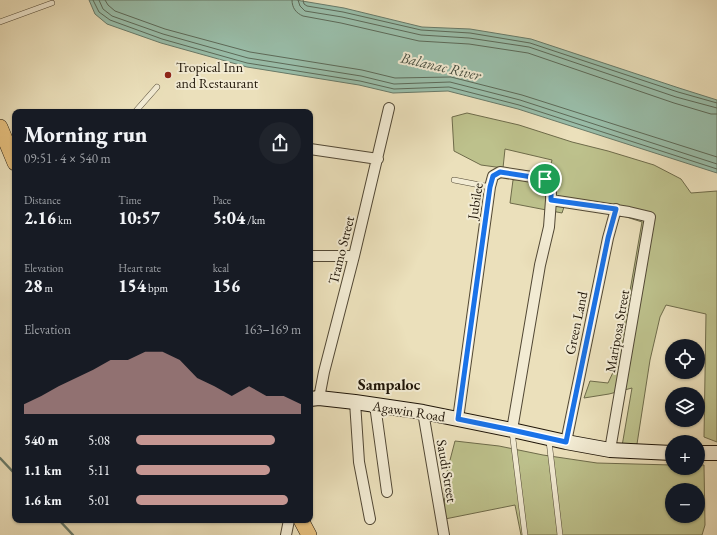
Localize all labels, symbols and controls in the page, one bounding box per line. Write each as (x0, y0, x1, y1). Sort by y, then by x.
water label: Balanac River (398, 47, 484, 85)
place label: Tropical Inn and Restaurant (176, 58, 259, 92)
marker: Tropical Inn and Restaurant (163, 70, 173, 80)
text: Morning run (24, 120, 148, 149)
button: share (259, 122, 301, 164)
text: 09:51 · 4 × 540 m (24, 150, 111, 167)
pin (528, 162, 562, 196)
icon: arrive (534, 168, 556, 190)
street label: Jubilee (463, 181, 487, 222)
text: Distance (24, 193, 61, 207)
text: Time (118, 193, 141, 207)
text: Pace (213, 193, 231, 207)
text: 2.16 (24, 207, 56, 229)
text: 10:57 (118, 207, 160, 229)
text: 5:04 (213, 207, 245, 229)
text: km (56, 213, 72, 227)
text: /km (245, 213, 265, 227)
street label: Tramo Street (324, 213, 358, 286)
text: Elevation (24, 261, 64, 275)
text: Heart rate (118, 261, 161, 275)
text: kcal (213, 261, 229, 275)
text: 28 (24, 275, 42, 297)
text: 154 (118, 275, 146, 297)
text: 156 (213, 275, 240, 297)
text: m (42, 281, 53, 295)
text: bpm (146, 281, 168, 295)
street label: Mariposa Street (601, 288, 633, 374)
street label: Green Land (561, 289, 592, 356)
text: Elevation (24, 321, 71, 338)
text: 163–169 m (244, 321, 301, 338)
map controls (665, 339, 705, 523)
button: locate (665, 339, 705, 379)
district label: Sampaloc (358, 374, 421, 395)
button: layers (665, 387, 705, 427)
street label: Agawin Road (370, 396, 448, 426)
text: 540 m (24, 432, 58, 449)
text: 5:08 (88, 432, 110, 449)
button: + (665, 435, 705, 475)
street label: Saudi Street (433, 438, 461, 504)
text: 1.1 km (24, 462, 62, 479)
text: 5:11 (88, 462, 110, 479)
button: − (665, 483, 705, 523)
text: 1.6 km (24, 492, 62, 509)
text: 5:01 (88, 492, 110, 509)

